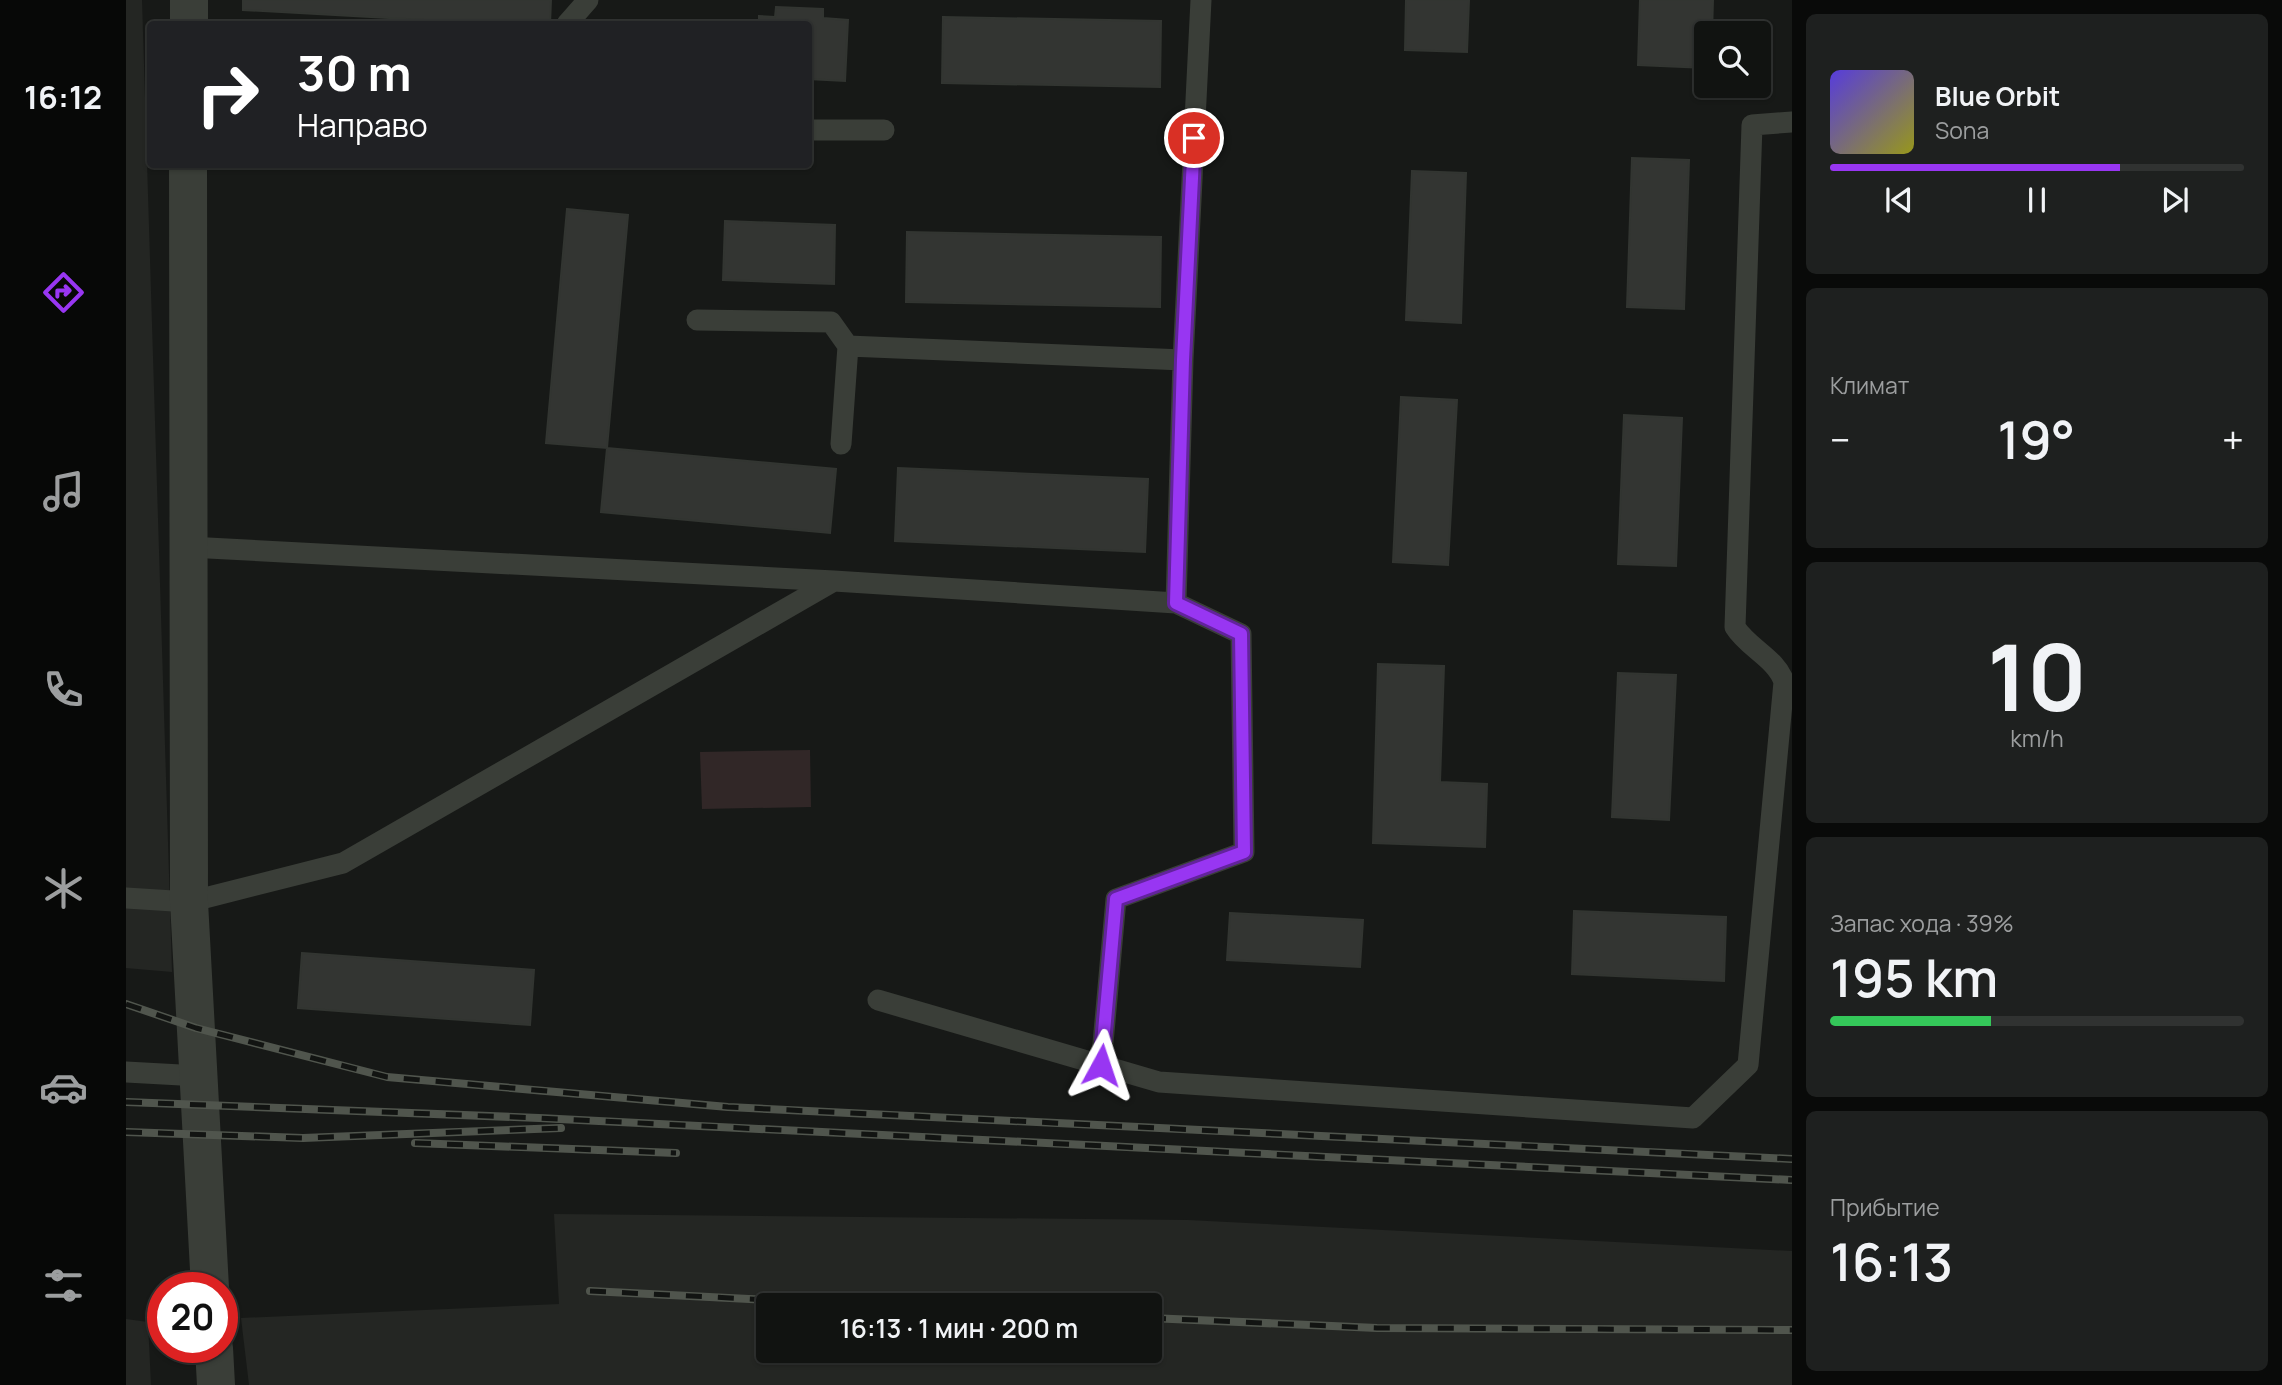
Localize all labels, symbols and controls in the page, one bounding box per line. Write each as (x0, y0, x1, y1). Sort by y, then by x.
map controls (1694, 21, 1771, 98)
button: search (1694, 21, 1771, 98)
text: 30 m (297, 39, 412, 106)
icon: right (182, 49, 273, 140)
text: 16:12 (24, 75, 102, 119)
text: Blue Orbit (1935, 78, 2060, 114)
text: Направо (297, 103, 428, 147)
pin (1164, 108, 1224, 168)
text: Sona (1935, 114, 1989, 146)
icon: arrive (1175, 119, 1213, 157)
icon: previous (1880, 181, 1918, 219)
icon: pause (2018, 181, 2056, 219)
icon: next (2156, 181, 2194, 219)
icon: directions (39, 268, 88, 317)
text: Климат (1830, 369, 1909, 401)
text: 19° (1997, 404, 2075, 475)
text: − (1830, 413, 1851, 465)
text: + (2222, 413, 2244, 465)
icon: music (39, 467, 88, 516)
text: 10 (1987, 614, 2087, 738)
icon: phone (39, 665, 88, 714)
text: km/h (2010, 722, 2064, 754)
icon: climate (39, 864, 88, 913)
text: Запас хода · 39% (1830, 907, 2014, 939)
text: 195 km (1830, 942, 1998, 1013)
position arrow (1064, 1028, 1138, 1102)
icon: car (39, 1063, 88, 1112)
text: Прибытие (1830, 1191, 1940, 1223)
text: 16:13 (1830, 1226, 1953, 1297)
icon: filters (39, 1261, 88, 1310)
speed limit sign: 20 (147, 1272, 238, 1363)
text: 16:13 · 1 мин · 200 m (840, 1310, 1078, 1346)

